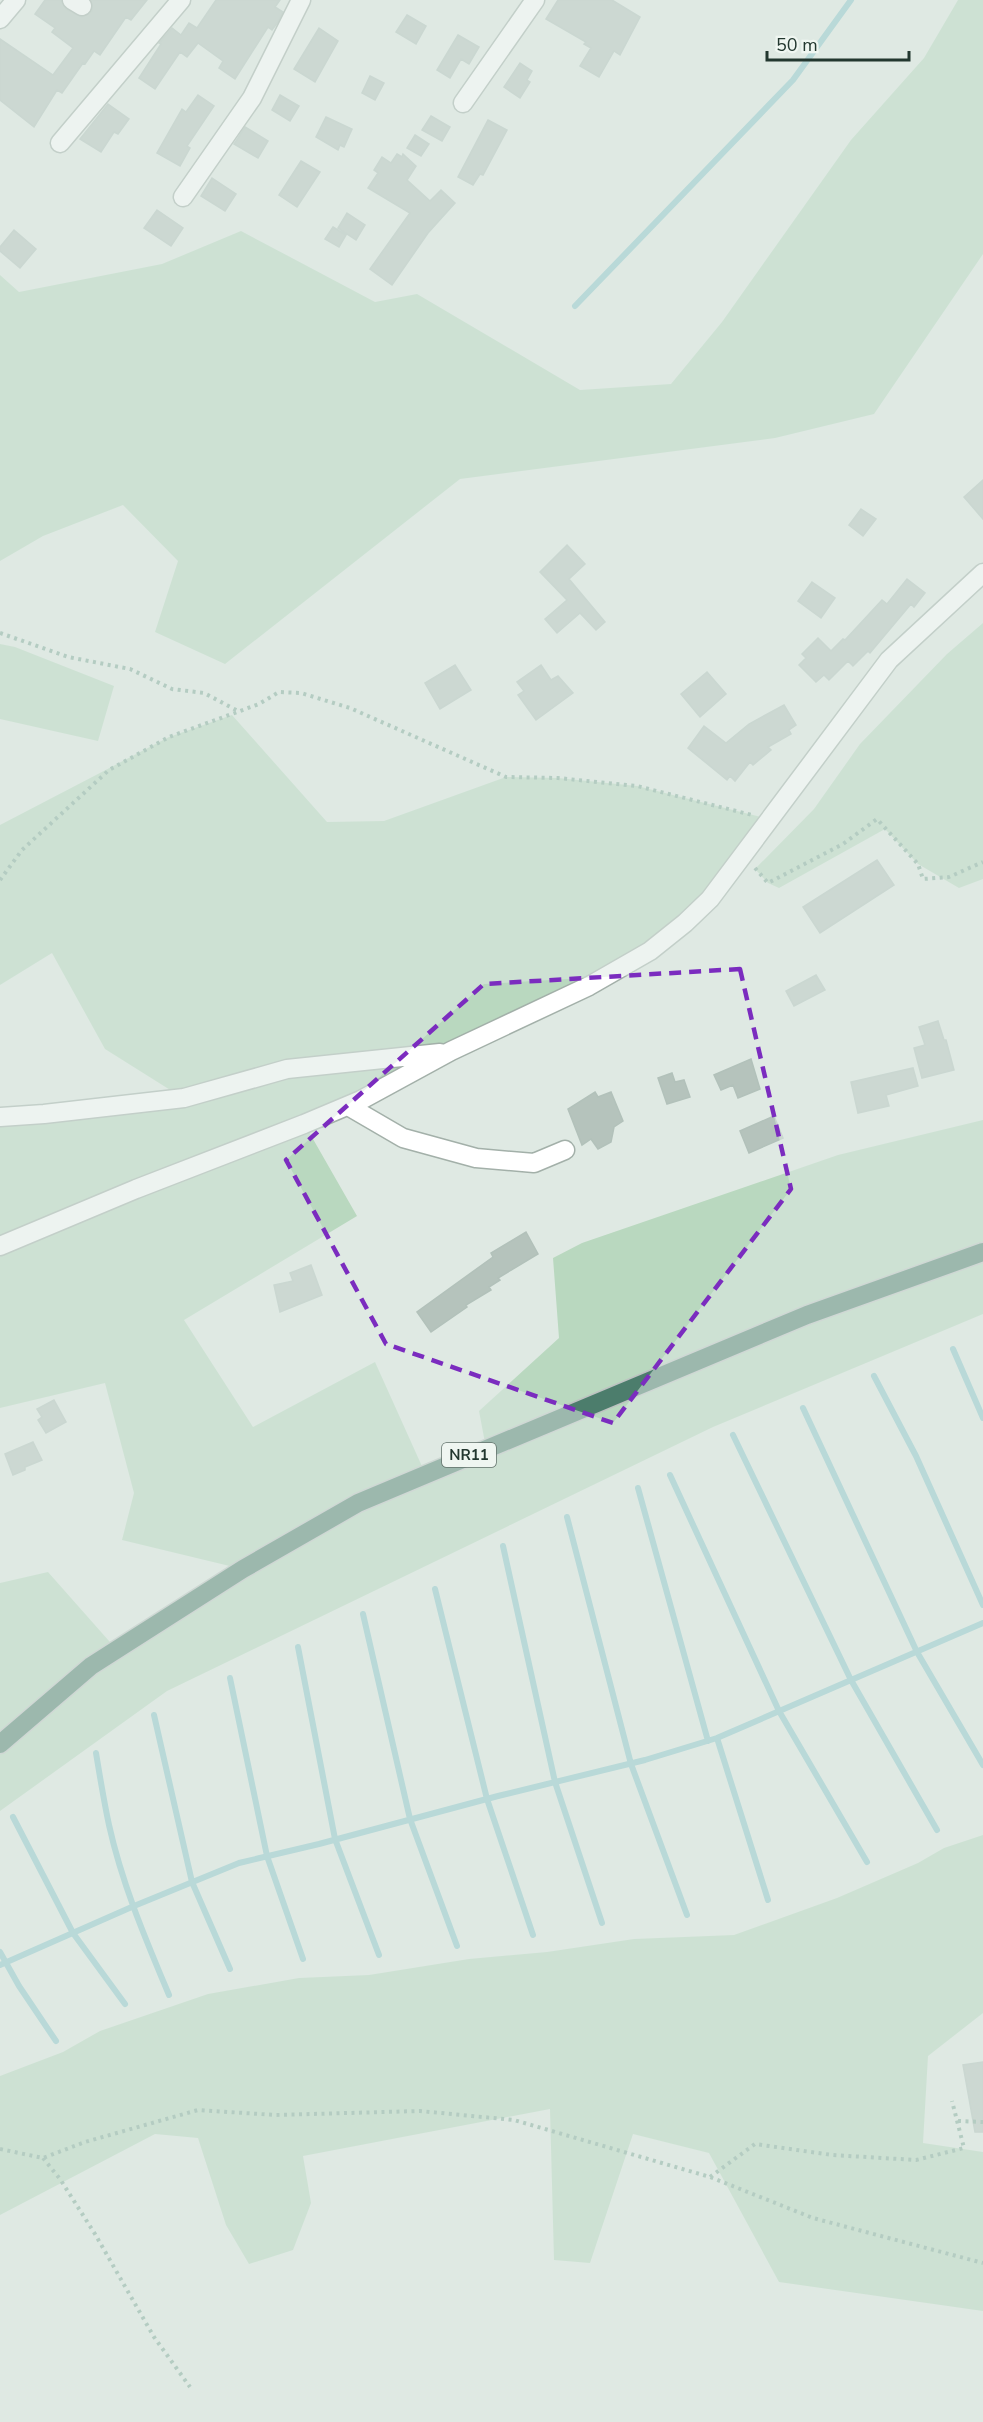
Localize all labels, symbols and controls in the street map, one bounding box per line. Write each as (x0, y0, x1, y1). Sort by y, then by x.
scale bar (767, 24, 910, 62)
text: 50 m (776, 33, 818, 57)
road number: NR11 (442, 1443, 496, 1467)

